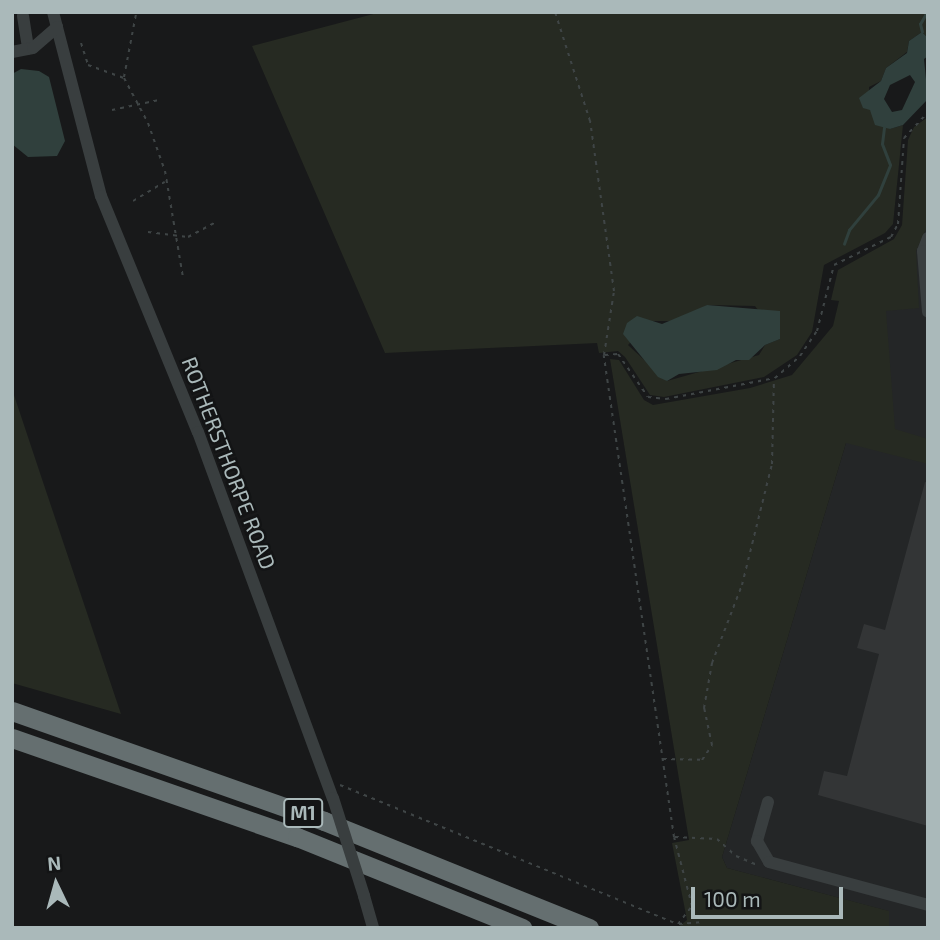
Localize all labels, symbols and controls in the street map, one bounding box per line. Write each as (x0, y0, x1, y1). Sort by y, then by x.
street label: ROTHERSTHORPE ROAD (177, 353, 281, 573)
road number: M1 (282, 798, 324, 828)
north arrow (21, 849, 91, 919)
text: N (46, 851, 62, 875)
scale bar (695, 874, 847, 918)
text: 100 m (704, 886, 761, 911)

